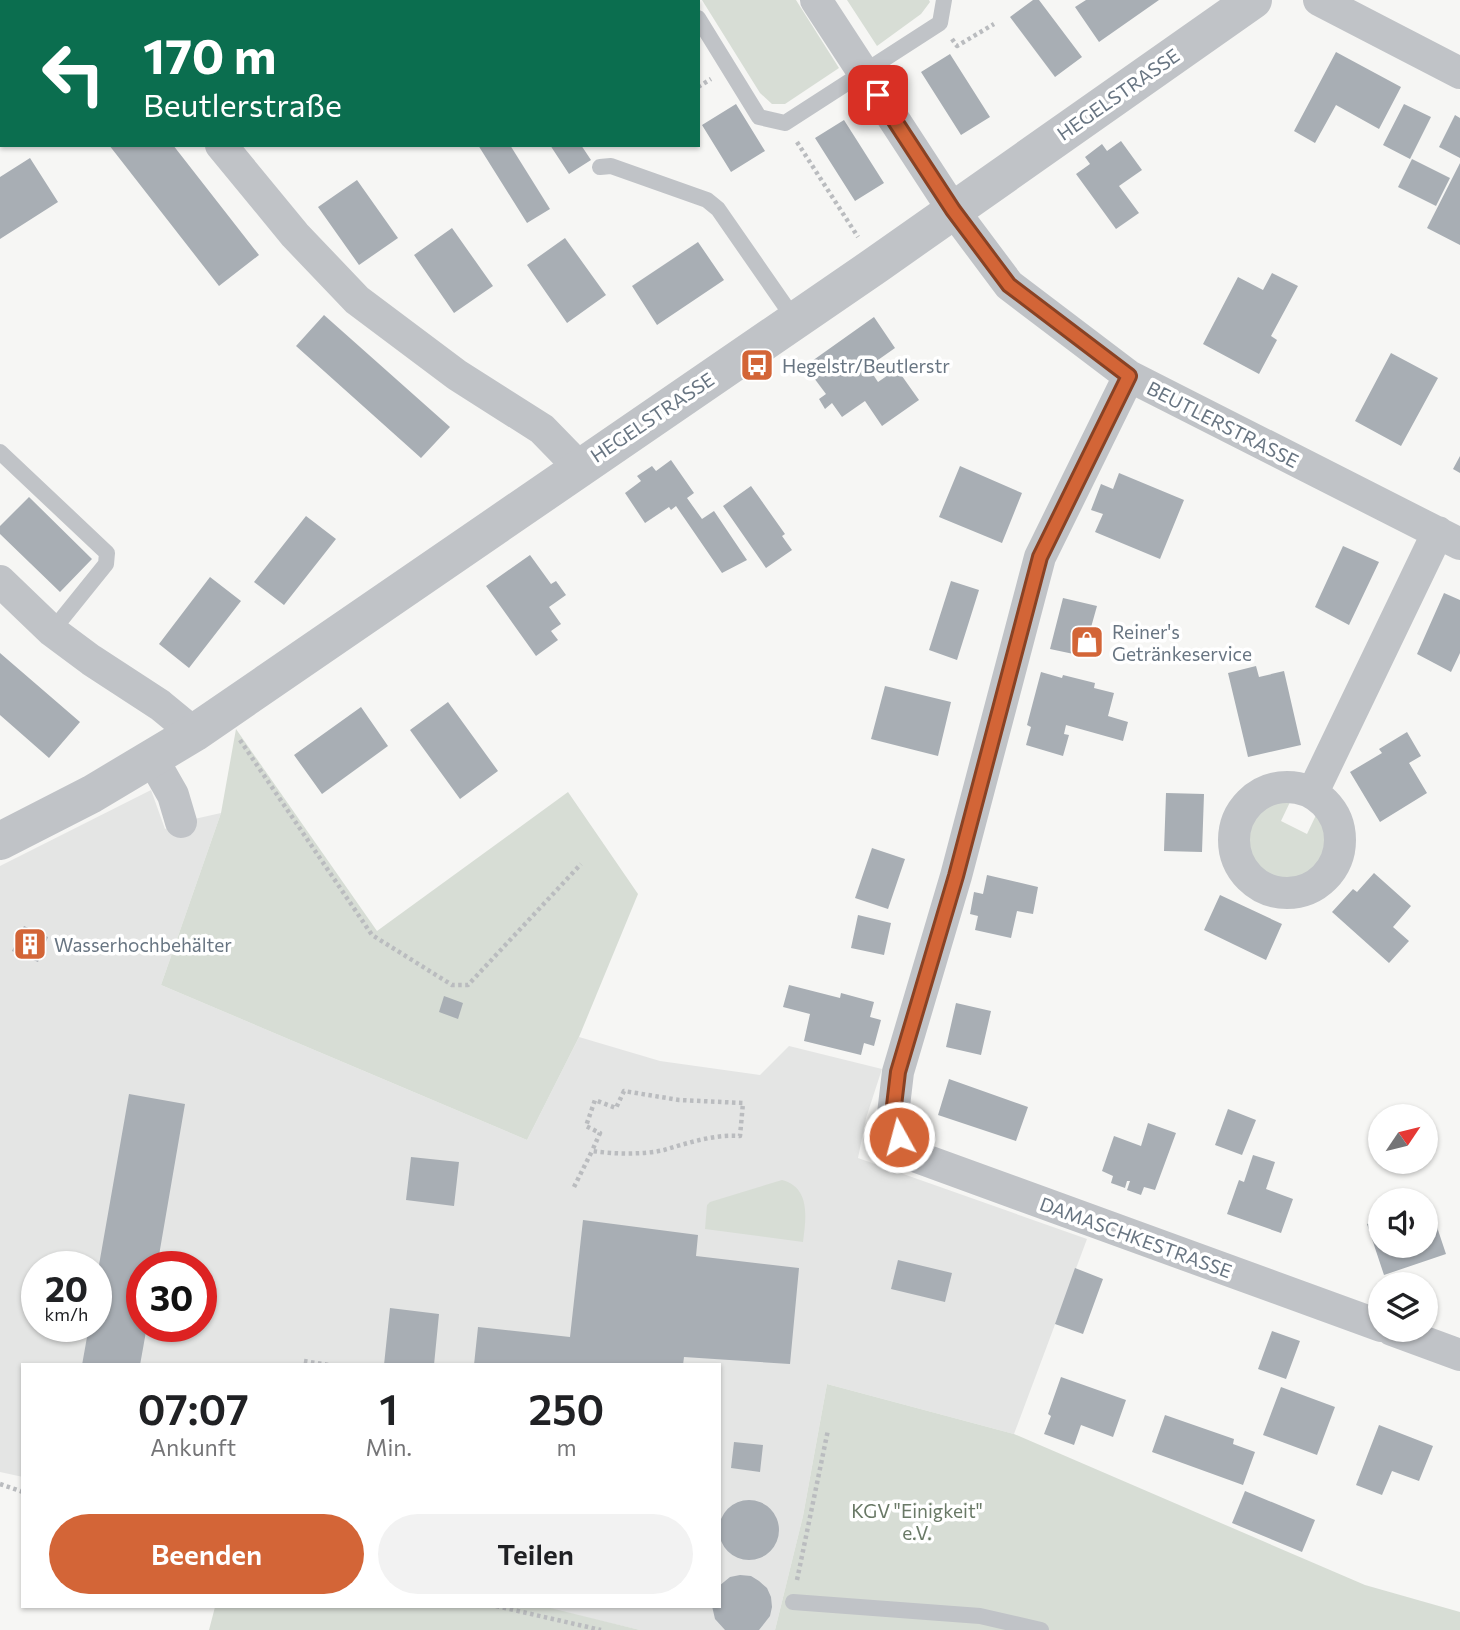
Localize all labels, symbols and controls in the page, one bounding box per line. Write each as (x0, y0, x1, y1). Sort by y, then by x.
text: 170 m (143, 24, 276, 84)
icon: left (28, 28, 119, 119)
street label: HEGELSTRASSE (1052, 43, 1184, 145)
pin (848, 65, 908, 125)
icon: arrive (859, 76, 897, 114)
text: Beutlerstraße (143, 84, 342, 124)
bus stop icon: Hegelstr/Beutlerstr (738, 346, 776, 384)
place label: Hegelstr/Beutlerstr (782, 354, 950, 377)
street label: HEGELSTRASSE (586, 367, 718, 467)
street label: BEUTLERSTRASSE (1143, 376, 1303, 472)
place label: Reiner's Getränkeservice (1112, 620, 1252, 665)
shop icon: Reiner's Getränkeservice (1068, 623, 1106, 661)
building icon: Wasserhochbehälter (11, 925, 49, 963)
place label: Wasserhochbehälter (54, 933, 232, 956)
position arrow (862, 1100, 936, 1174)
north arrow (1368, 1104, 1438, 1174)
map controls (1368, 1104, 1438, 1342)
button: sound (1368, 1188, 1438, 1258)
street label: DAMASCHKESTRASSE (1037, 1192, 1235, 1282)
speed limit sign: 30 (126, 1251, 217, 1342)
text: 20 (45, 1266, 88, 1309)
button: layers (1368, 1272, 1438, 1342)
text: km/h (45, 1303, 88, 1325)
text: 07:07 (138, 1382, 249, 1434)
text: 1 (379, 1382, 398, 1434)
text: 250 (529, 1382, 604, 1434)
text: Ankunft (150, 1433, 236, 1461)
text: Min. (365, 1433, 412, 1461)
text: m (556, 1433, 576, 1461)
park label: KGV "Einigkeit" e.V. (851, 1499, 983, 1544)
button: Beenden (49, 1514, 364, 1594)
button: Teilen (378, 1514, 693, 1594)

